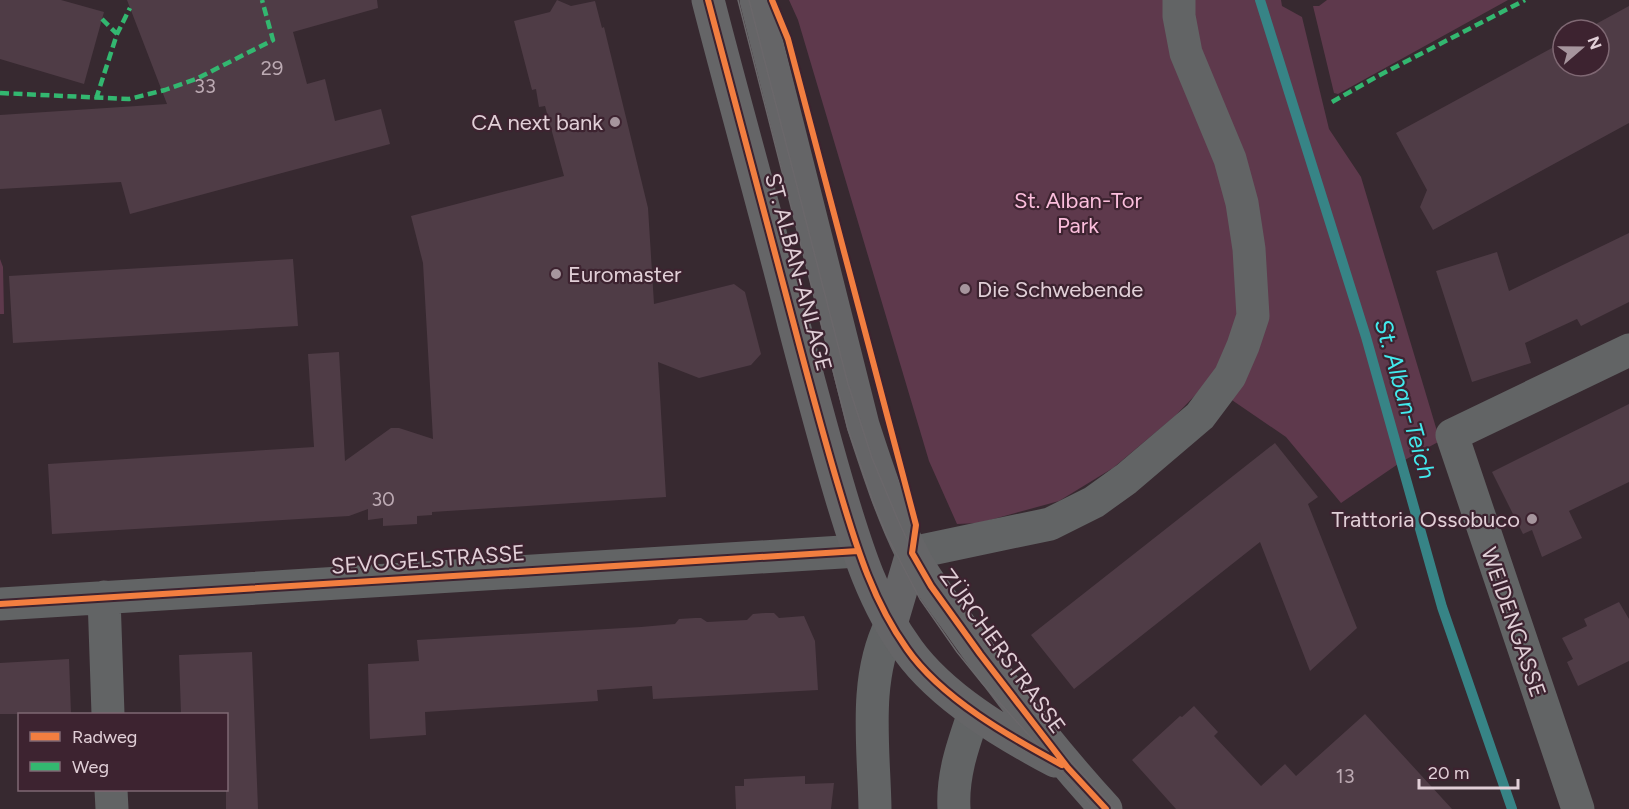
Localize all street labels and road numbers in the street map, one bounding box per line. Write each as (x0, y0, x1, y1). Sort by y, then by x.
street label: ST. ALBAN-ANLAGE (759, 170, 838, 374)
street label: SEVOGELSTRASSE (330, 539, 526, 580)
street label: WEIDENGASSE (1475, 544, 1552, 701)
street label: ZÜRCHERSTRASSE (934, 564, 1071, 739)

